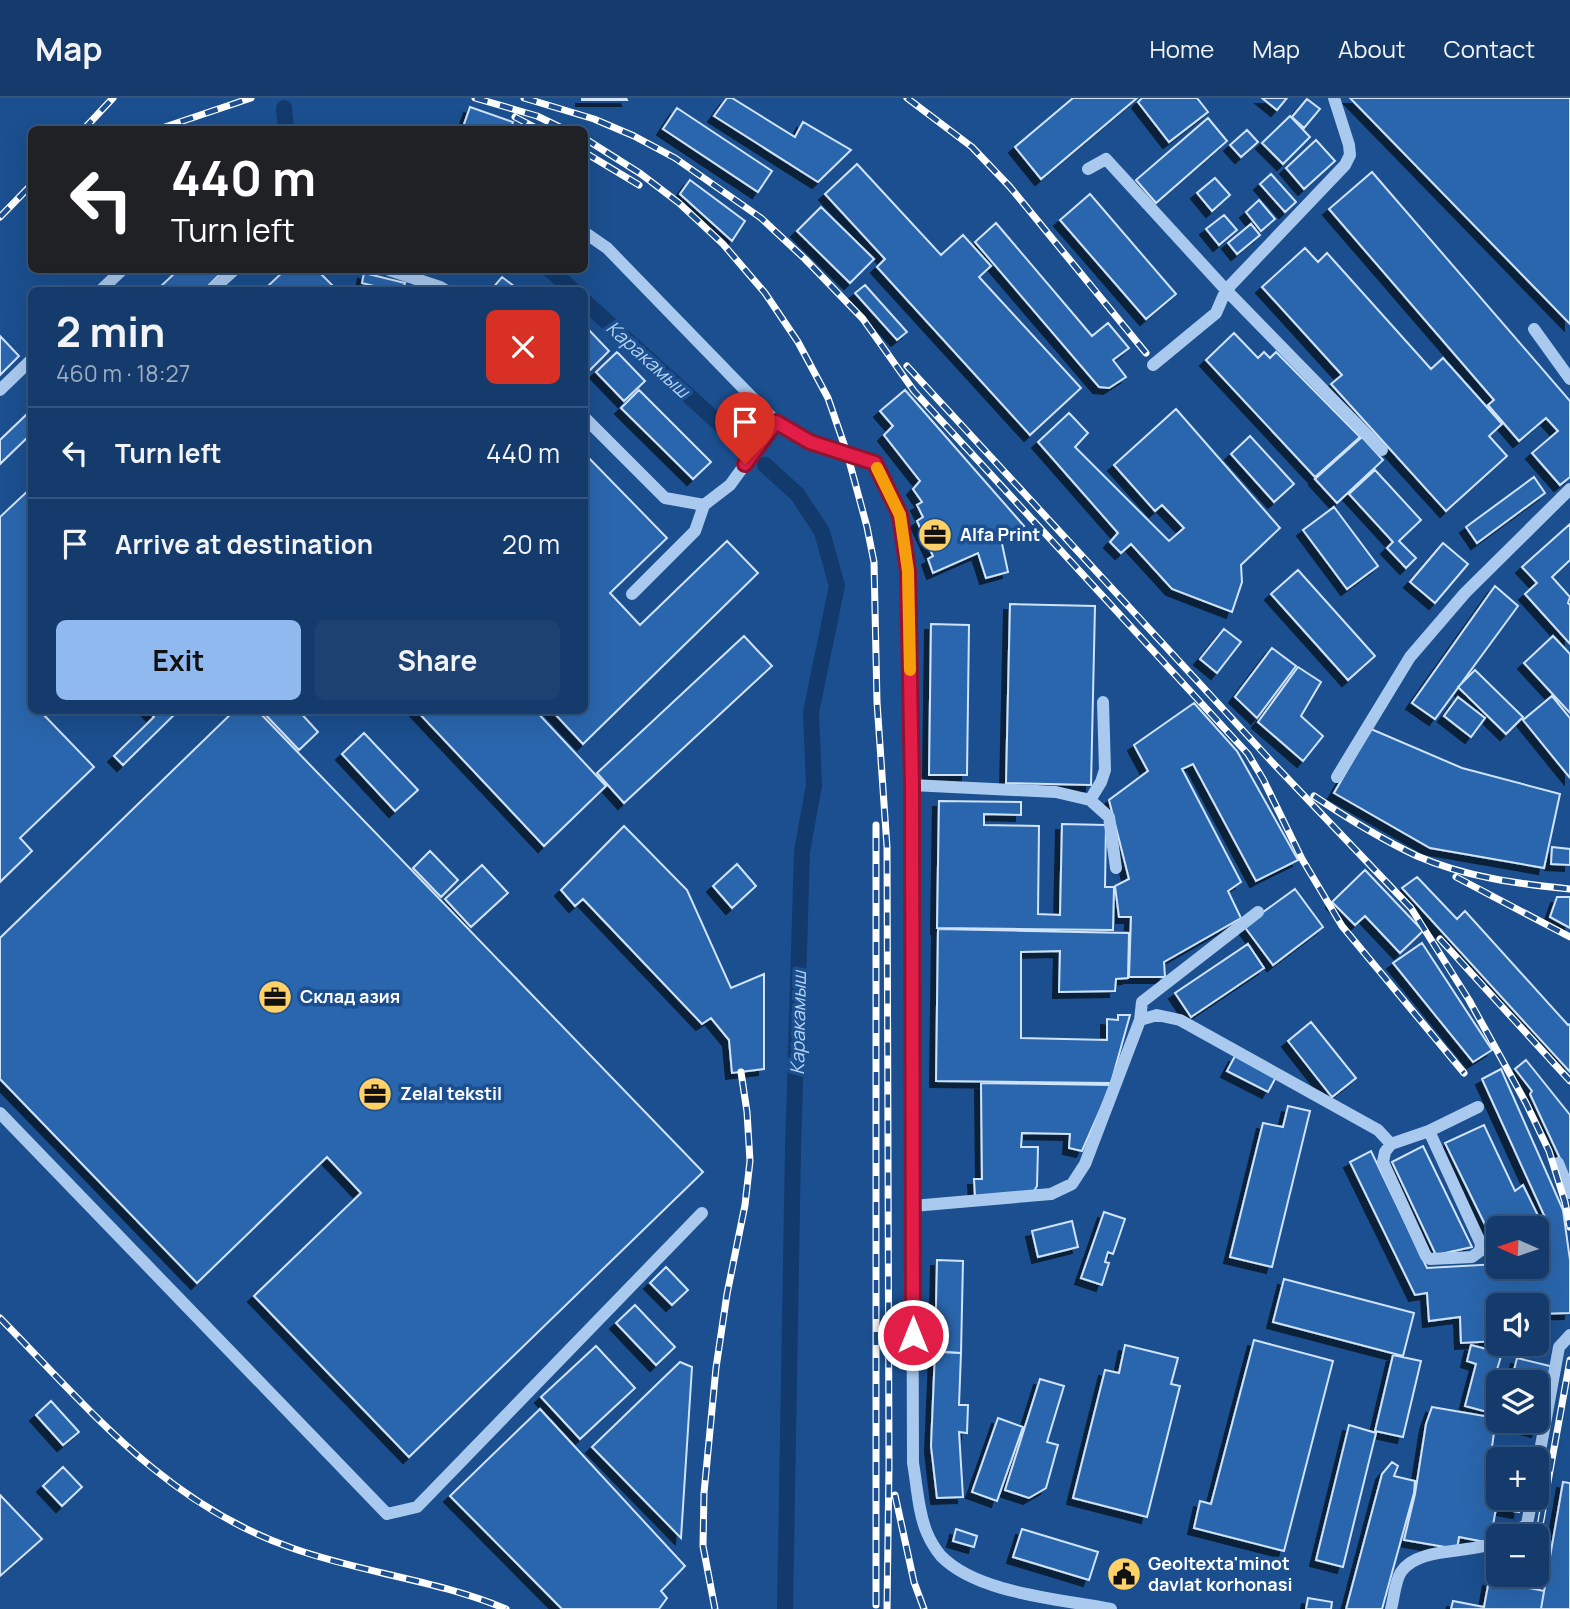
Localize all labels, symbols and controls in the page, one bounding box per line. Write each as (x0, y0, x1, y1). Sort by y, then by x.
text: Map (35, 26, 103, 71)
text: Home (1149, 32, 1214, 65)
text: Map (1252, 32, 1300, 65)
text: About (1338, 32, 1406, 65)
text: Contact (1444, 32, 1535, 65)
text: 440 m (171, 144, 316, 211)
icon: left (56, 154, 147, 245)
text: Turn left (171, 208, 295, 252)
text: 2 min (56, 302, 165, 360)
button: close (486, 310, 560, 384)
water label: Каракамыш (601, 315, 696, 404)
text: 460 m · 18:27 (56, 357, 190, 389)
pin (715, 392, 775, 464)
icon: arrive (726, 403, 764, 441)
icon: left (56, 434, 94, 472)
text: Turn left (115, 435, 222, 471)
text: 440 m (486, 435, 560, 471)
office icon: Alfa Print (916, 516, 954, 554)
place label: Alfa Print (960, 522, 1040, 546)
icon: arrive (56, 525, 94, 563)
text: Arrive at destination (115, 526, 373, 562)
text: 20 m (502, 526, 560, 562)
button: Exit (56, 620, 301, 700)
button: Share (315, 620, 560, 700)
water label: Каракамыш (784, 969, 812, 1075)
office icon: Склад азия (256, 978, 294, 1016)
place label: Склад азия (300, 984, 400, 1008)
office icon: Zelal tekstil (356, 1075, 394, 1113)
place label: Zelal tekstil (400, 1081, 502, 1105)
north arrow (1486, 1216, 1549, 1279)
map controls (1486, 1216, 1549, 1587)
button: sound (1486, 1293, 1549, 1356)
position arrow (876, 1298, 950, 1372)
button: layers (1486, 1370, 1549, 1433)
button: + (1486, 1447, 1549, 1510)
button: − (1486, 1524, 1549, 1587)
place label: Geoltexta'minot davlat korhonasi (1148, 1551, 1293, 1596)
public building icon: Geoltexta'minot davlat korhonasi (1105, 1555, 1143, 1593)

